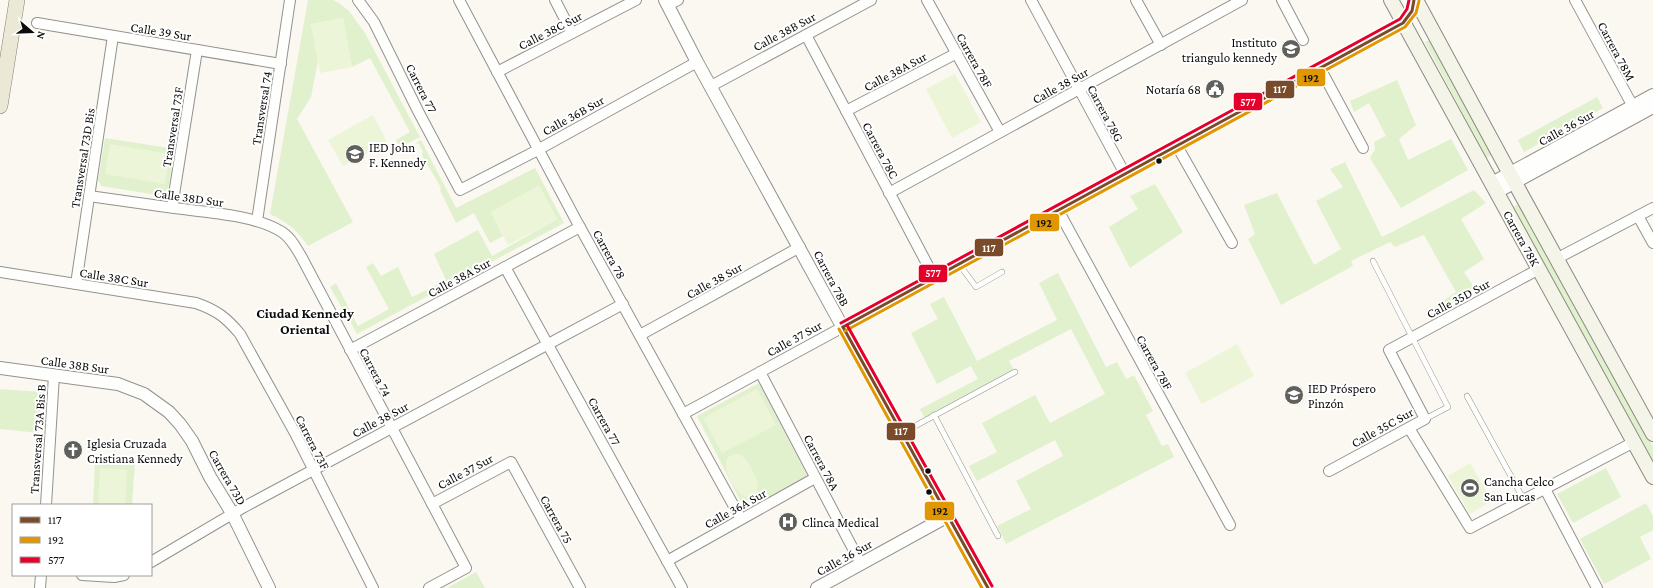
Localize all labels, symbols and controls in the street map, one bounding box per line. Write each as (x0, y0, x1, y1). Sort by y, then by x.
street label: Calle 38C Sur (516, 8, 585, 53)
street label: Calle 38B Sur (750, 8, 819, 54)
north arrow (12, 12, 52, 52)
street label: Calle 39 Sur (129, 19, 193, 44)
street label: Carrera 78M (1595, 19, 1638, 84)
text: N (34, 30, 48, 41)
street label: Carrera 78F (953, 30, 996, 91)
place label: Instituto triangulo kennedy (1182, 35, 1278, 65)
school or university icon: Instituto triangulo kennedy (1280, 38, 1302, 60)
street label: Calle 38A Sur (861, 48, 930, 94)
street label: Carrera 77 (403, 61, 440, 115)
street label: Calle 38 Sur (1030, 64, 1091, 107)
line badge: 192 (1296, 68, 1326, 87)
street label: Transversal 74 (248, 70, 275, 146)
text: 192 (1303, 72, 1319, 84)
public building icon: Notaría 68 (1204, 78, 1226, 100)
line badge: 117 (1265, 80, 1295, 99)
street label: Carrera 78G (1084, 82, 1127, 144)
place label: Notaría 68 (1146, 82, 1201, 97)
text: 117 (1273, 83, 1287, 95)
street label: Transversal 73F (159, 85, 186, 168)
street label: Calle 36B Sur (540, 92, 607, 139)
line badge: 577 (1233, 92, 1263, 111)
text: 577 (1240, 96, 1256, 108)
street label: Calle 36 Sur (1536, 106, 1597, 149)
street label: Transversal 73D Bis (67, 107, 98, 209)
street label: Carrera 78C (859, 119, 902, 181)
place label: IED John F. Kennedy (369, 140, 427, 170)
school or university icon: IED John F. Kennedy (344, 143, 366, 165)
unlabelled marker (1154, 156, 1164, 166)
street label: Calle 38D Sur (153, 185, 225, 210)
street label: Carrera 78K (1500, 208, 1543, 269)
line badge: 192 (1029, 213, 1060, 232)
text: 192 (1036, 217, 1052, 229)
street label: Carrera 78 (590, 227, 629, 282)
line badge: 117 (974, 238, 1004, 257)
text: 117 (982, 242, 996, 254)
street label: Carrera 78B (811, 248, 853, 309)
street label: Calle 38A Sur (425, 254, 494, 300)
street label: Calle 38 Sur (684, 259, 745, 302)
line badge: 577 (918, 264, 948, 283)
street label: Calle 38C Sur (78, 265, 150, 290)
text: 577 (925, 267, 941, 279)
street label: Calle 35D Sur (1424, 275, 1493, 321)
district label: Ciudad Kennedy Oriental (256, 305, 354, 337)
street label: Calle 37 Sur (764, 317, 825, 360)
street label: Carrera 78F (1133, 332, 1176, 393)
street label: Carrera 74 (356, 345, 395, 400)
street label: Calle 38B Sur (40, 352, 110, 377)
place label: IED Próspero Pinzón (1308, 381, 1376, 411)
street label: Transversal 73A Bis B (26, 384, 49, 494)
school or university icon: IED Próspero Pinzón (1283, 384, 1305, 406)
street label: Carrera 77 (585, 394, 624, 448)
street label: Calle 38 Sur (349, 398, 411, 441)
street label: Calle 35C Sur (1349, 404, 1416, 451)
street label: Carrera 73F (292, 412, 333, 473)
line badge: 117 (886, 422, 916, 441)
text: 117 (894, 425, 908, 437)
street label: Carrera 78A (801, 432, 843, 493)
place label: Iglesia Cruzada Cristiana Kennedy (87, 436, 184, 466)
church icon: Iglesia Cruzada Cristiana Kennedy (62, 439, 84, 461)
street label: Carrera 73D (206, 447, 250, 508)
street label: Calle 37 Sur (435, 450, 496, 492)
unlabelled marker (923, 466, 933, 476)
place label: Cancha Celco San Lucas (1484, 474, 1554, 504)
sports icon: Cancha Celco San Lucas (1459, 477, 1481, 499)
street label: Calle 36A Sur (702, 485, 769, 532)
unlabelled marker (924, 487, 934, 497)
street label: Carrera 75 (537, 492, 576, 546)
line badge: 192 (924, 501, 955, 521)
legend (12, 504, 152, 576)
text: 192 (932, 505, 948, 517)
hospital icon: Clinca Medical (777, 511, 799, 533)
text: 117 (48, 513, 62, 527)
place label: Clinca Medical (802, 515, 879, 530)
text: 192 (48, 533, 64, 547)
street label: Calle 36 Sur (814, 536, 875, 579)
text: 577 (48, 553, 65, 567)

